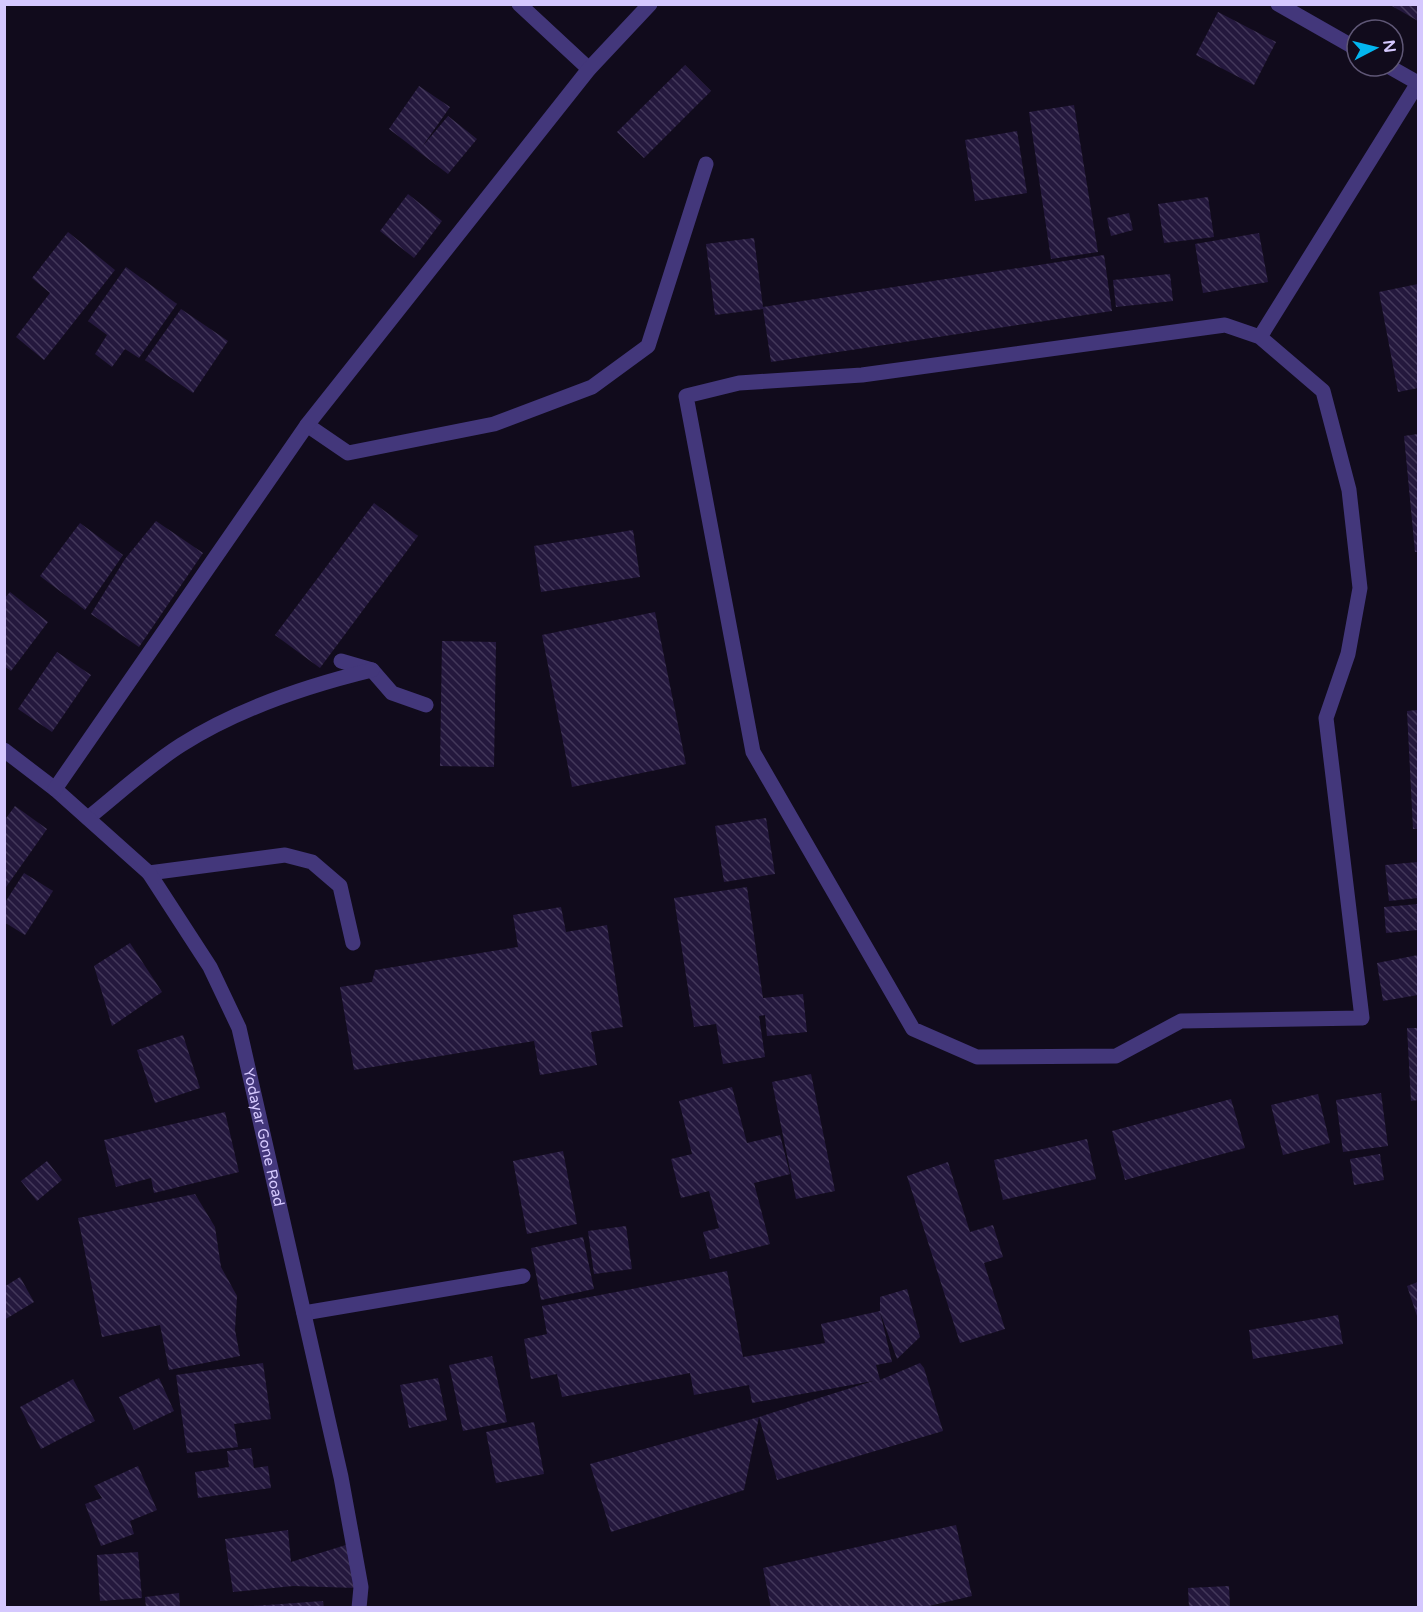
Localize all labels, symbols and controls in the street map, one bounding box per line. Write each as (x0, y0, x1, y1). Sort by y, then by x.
north arrow (1345, 18, 1405, 78)
text: N (1378, 39, 1400, 54)
street label: Yodayar Gone Road (239, 1067, 288, 1208)

